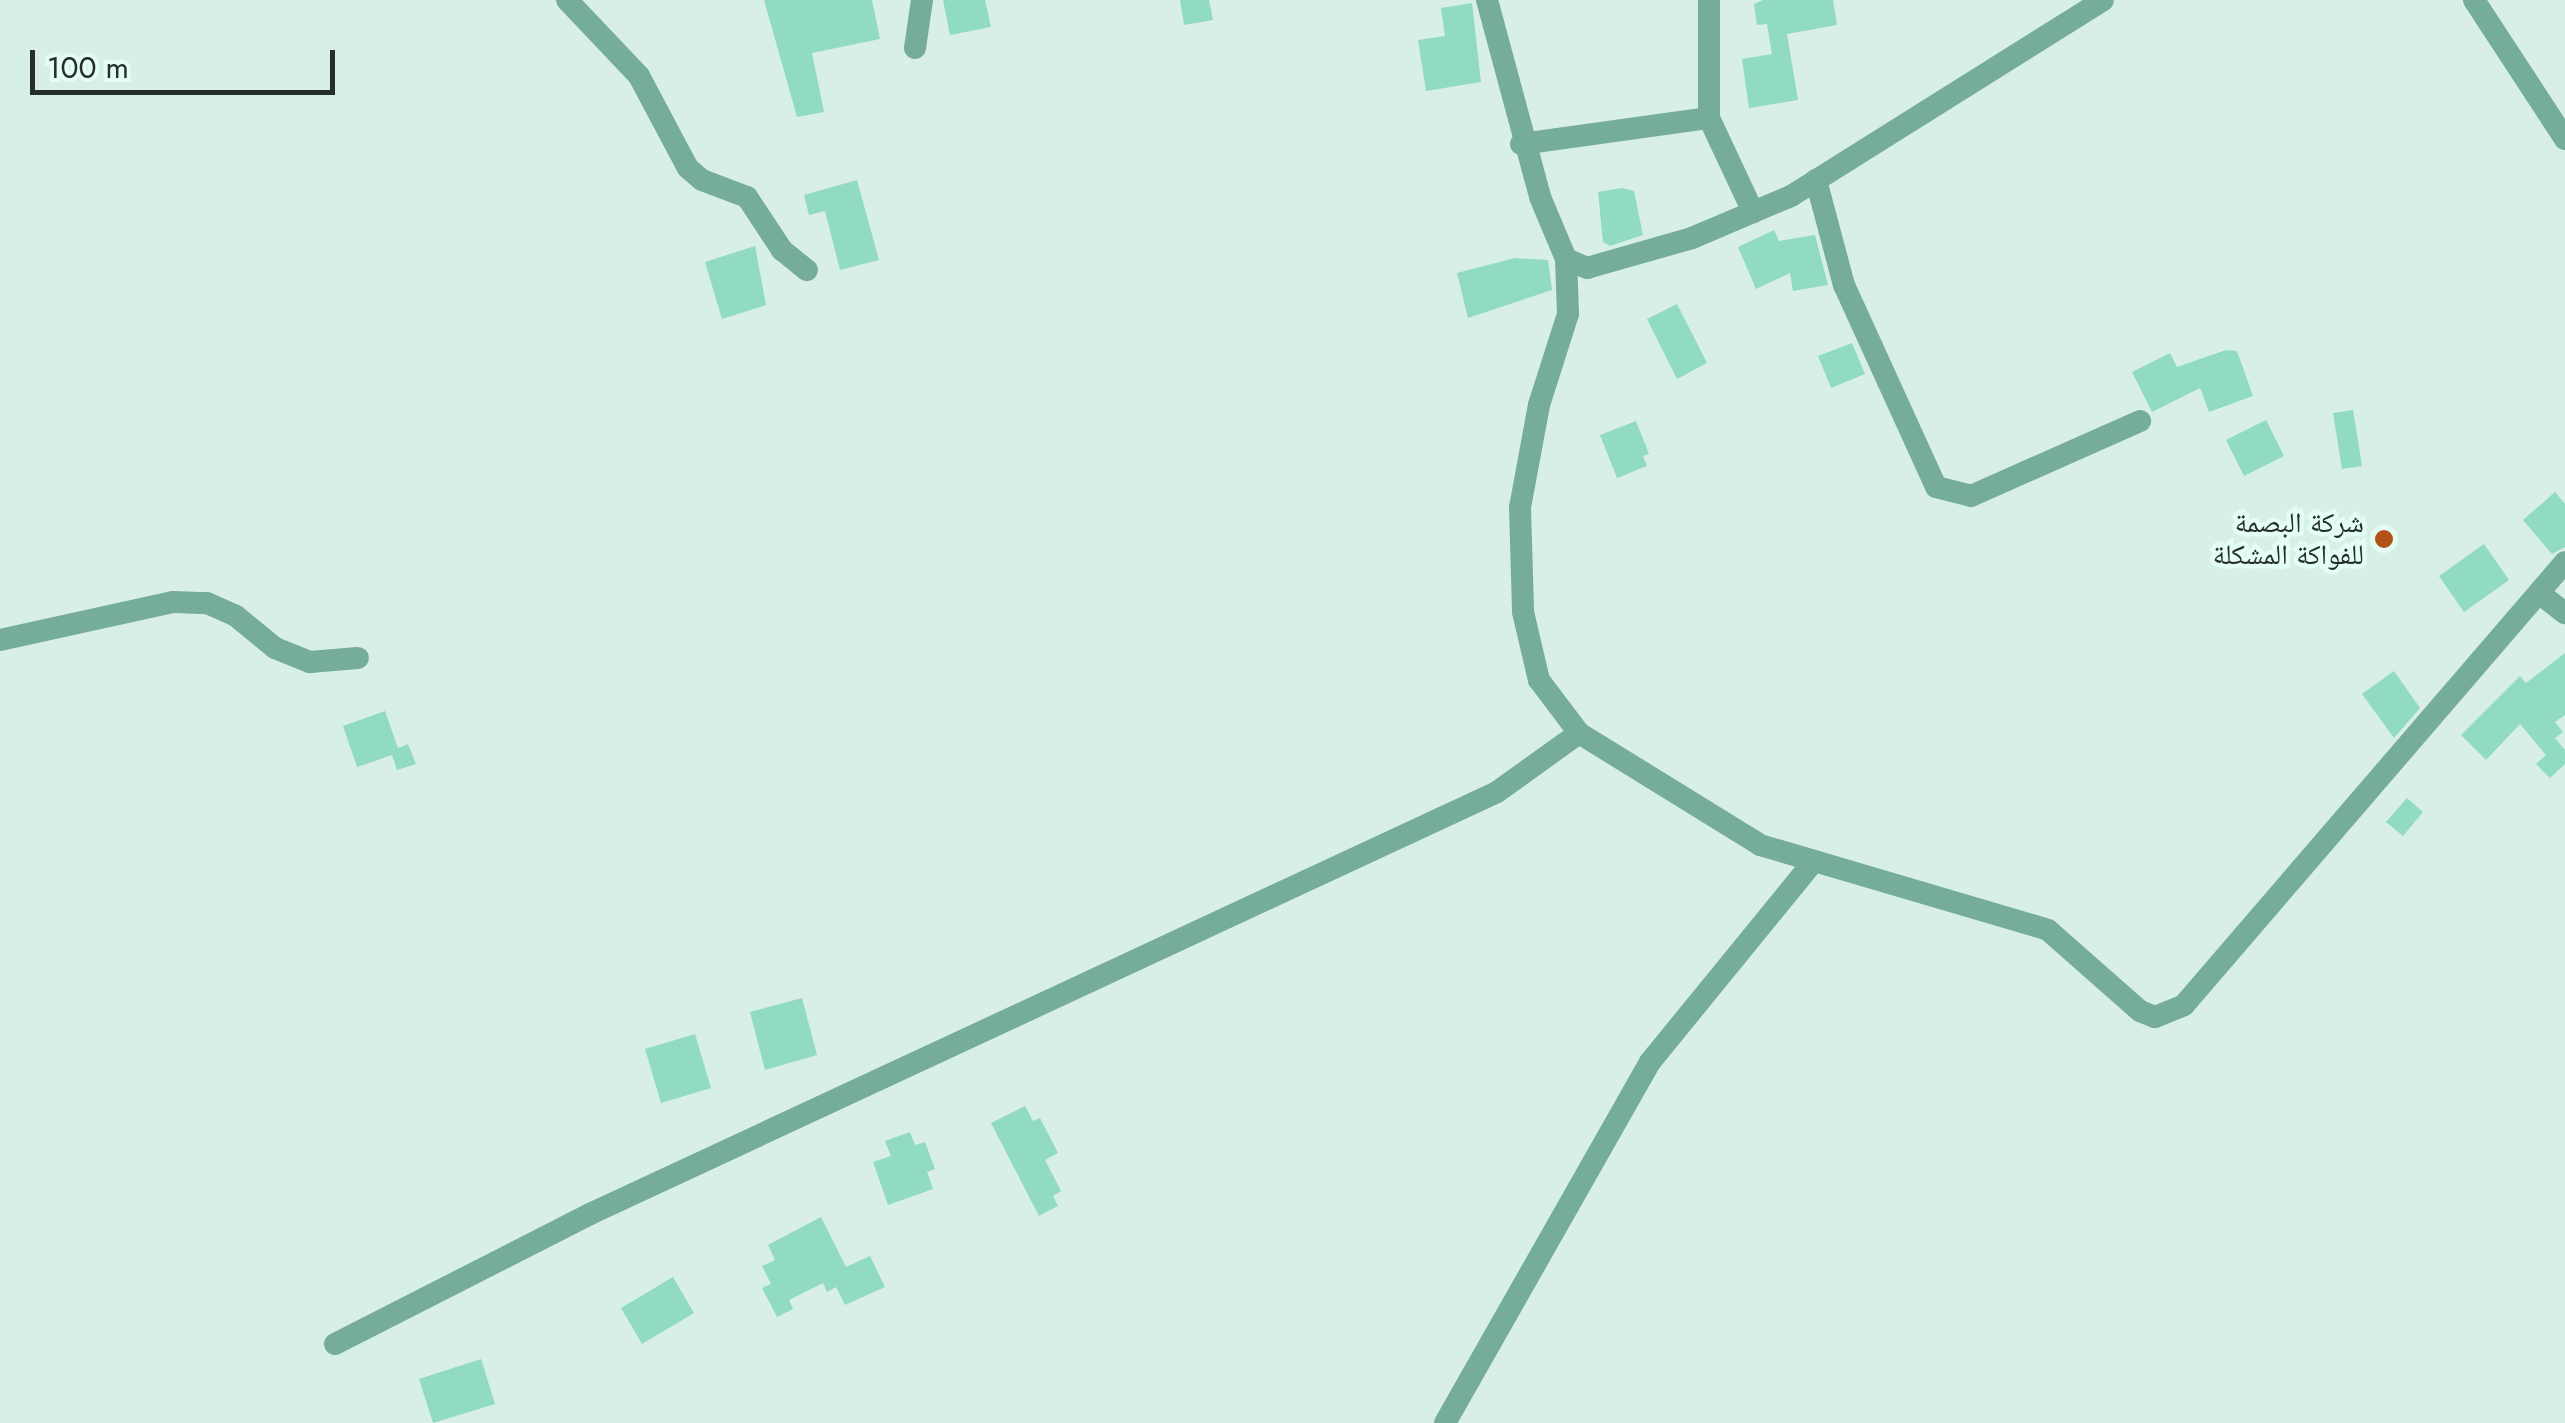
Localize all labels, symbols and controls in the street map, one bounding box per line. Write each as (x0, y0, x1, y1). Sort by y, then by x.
scale bar (35, 30, 340, 92)
text: 100 m (47, 46, 129, 89)
place label: شركة البصمة للفواكة المشكلة (2213, 506, 2364, 572)
marker: شركة البصمة للفواكة المشكلة (2373, 528, 2395, 550)

